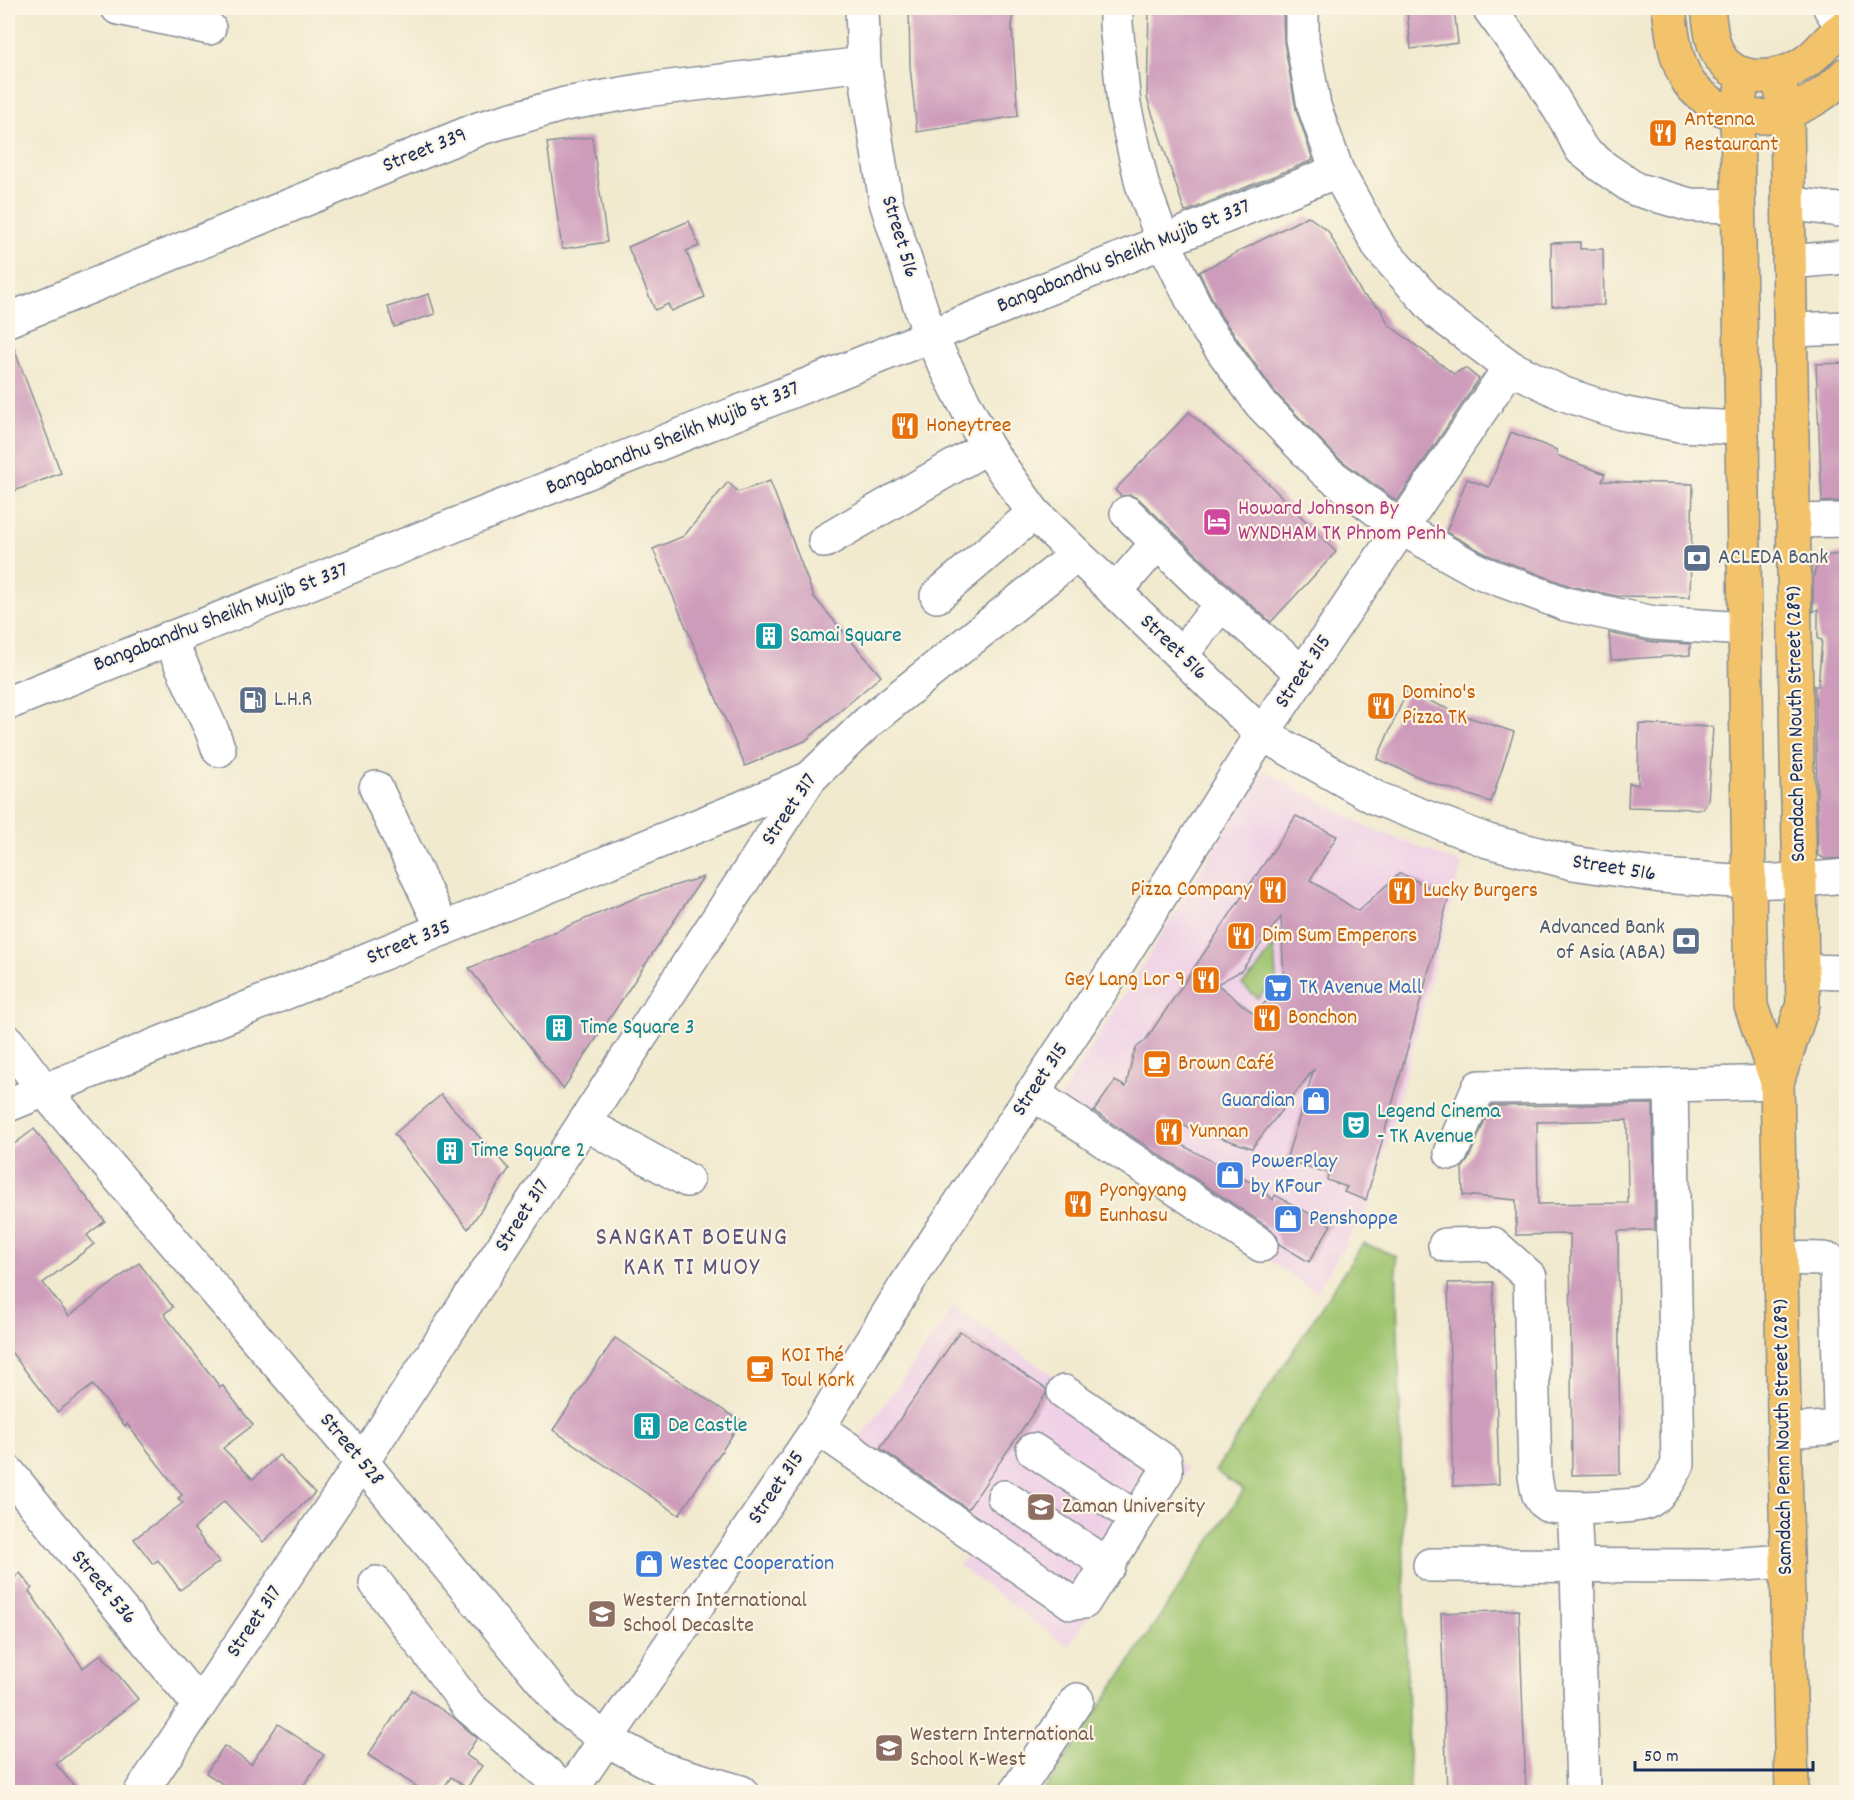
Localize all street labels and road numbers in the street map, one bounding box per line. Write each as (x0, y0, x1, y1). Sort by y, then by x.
street label: Street 339 (378, 120, 472, 182)
street label: Street 516 (872, 192, 926, 282)
street label: Bangabandhu Sheikh Mujib St 337 (993, 192, 1255, 322)
street label: Bangabandhu Sheikh Mujib St 337 (542, 374, 804, 504)
street label: Bangabandhu Sheikh Mujib St 337 (89, 555, 353, 681)
street label: Samdach Penn Nouth Street (289) (1779, 586, 1815, 862)
street label: Street 516 (1132, 608, 1214, 688)
street label: Street 315 (1268, 629, 1340, 715)
street label: Street 317 (754, 768, 826, 852)
street label: Street 516 (1570, 847, 1658, 891)
street label: Street 335 (362, 912, 456, 974)
street label: Street 315 (1005, 1037, 1077, 1123)
street label: Street 317 (488, 1173, 558, 1259)
street label: Samdach Penn Nouth Street (289) (1766, 1299, 1802, 1575)
street label: Street 528 (311, 1407, 391, 1493)
street label: Street 315 (741, 1445, 813, 1531)
street label: Street 536 (62, 1544, 144, 1632)
street label: Street 317 (219, 1580, 291, 1664)

